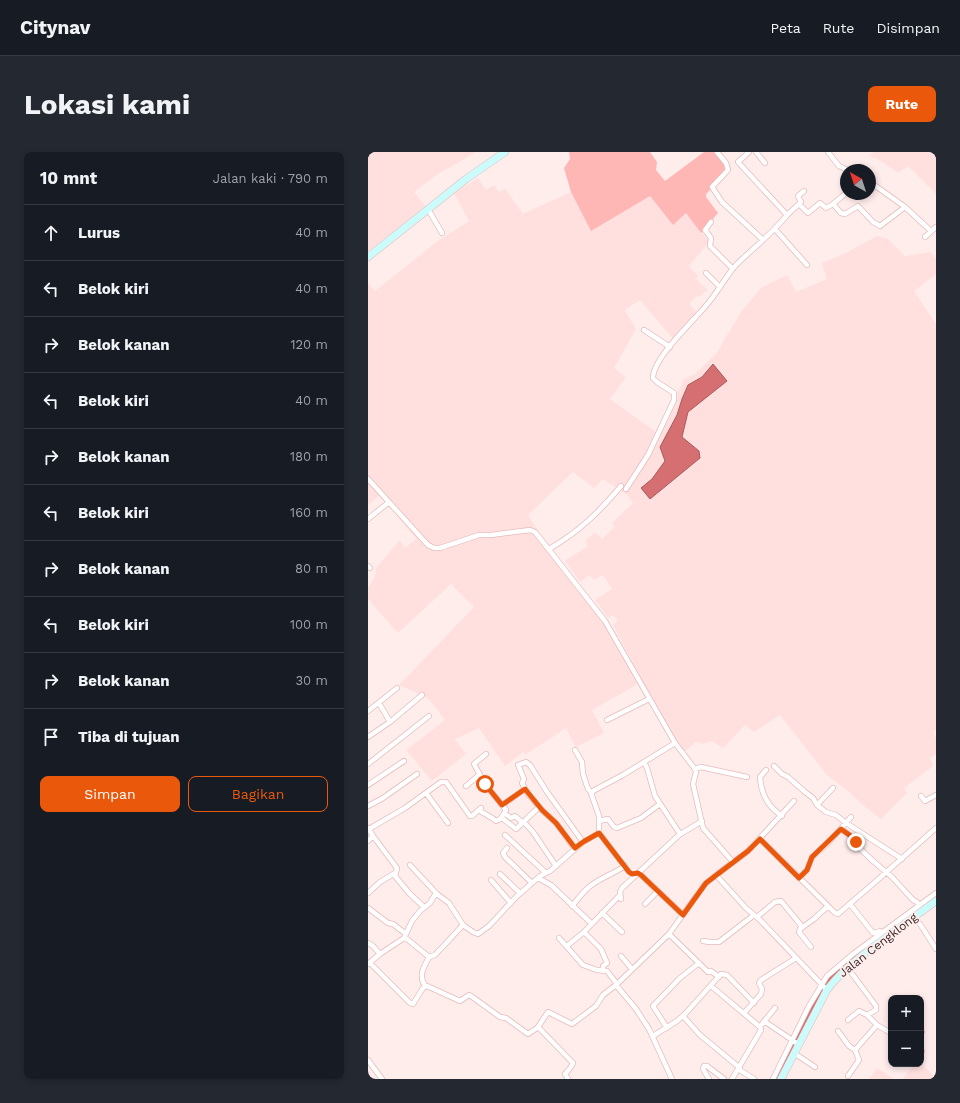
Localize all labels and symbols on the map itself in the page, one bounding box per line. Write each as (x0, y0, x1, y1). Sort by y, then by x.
north arrow (840, 164, 876, 200)
route start (476, 775, 494, 793)
route end (847, 833, 865, 851)
street label: Jalan Cengklong (836, 910, 921, 980)

